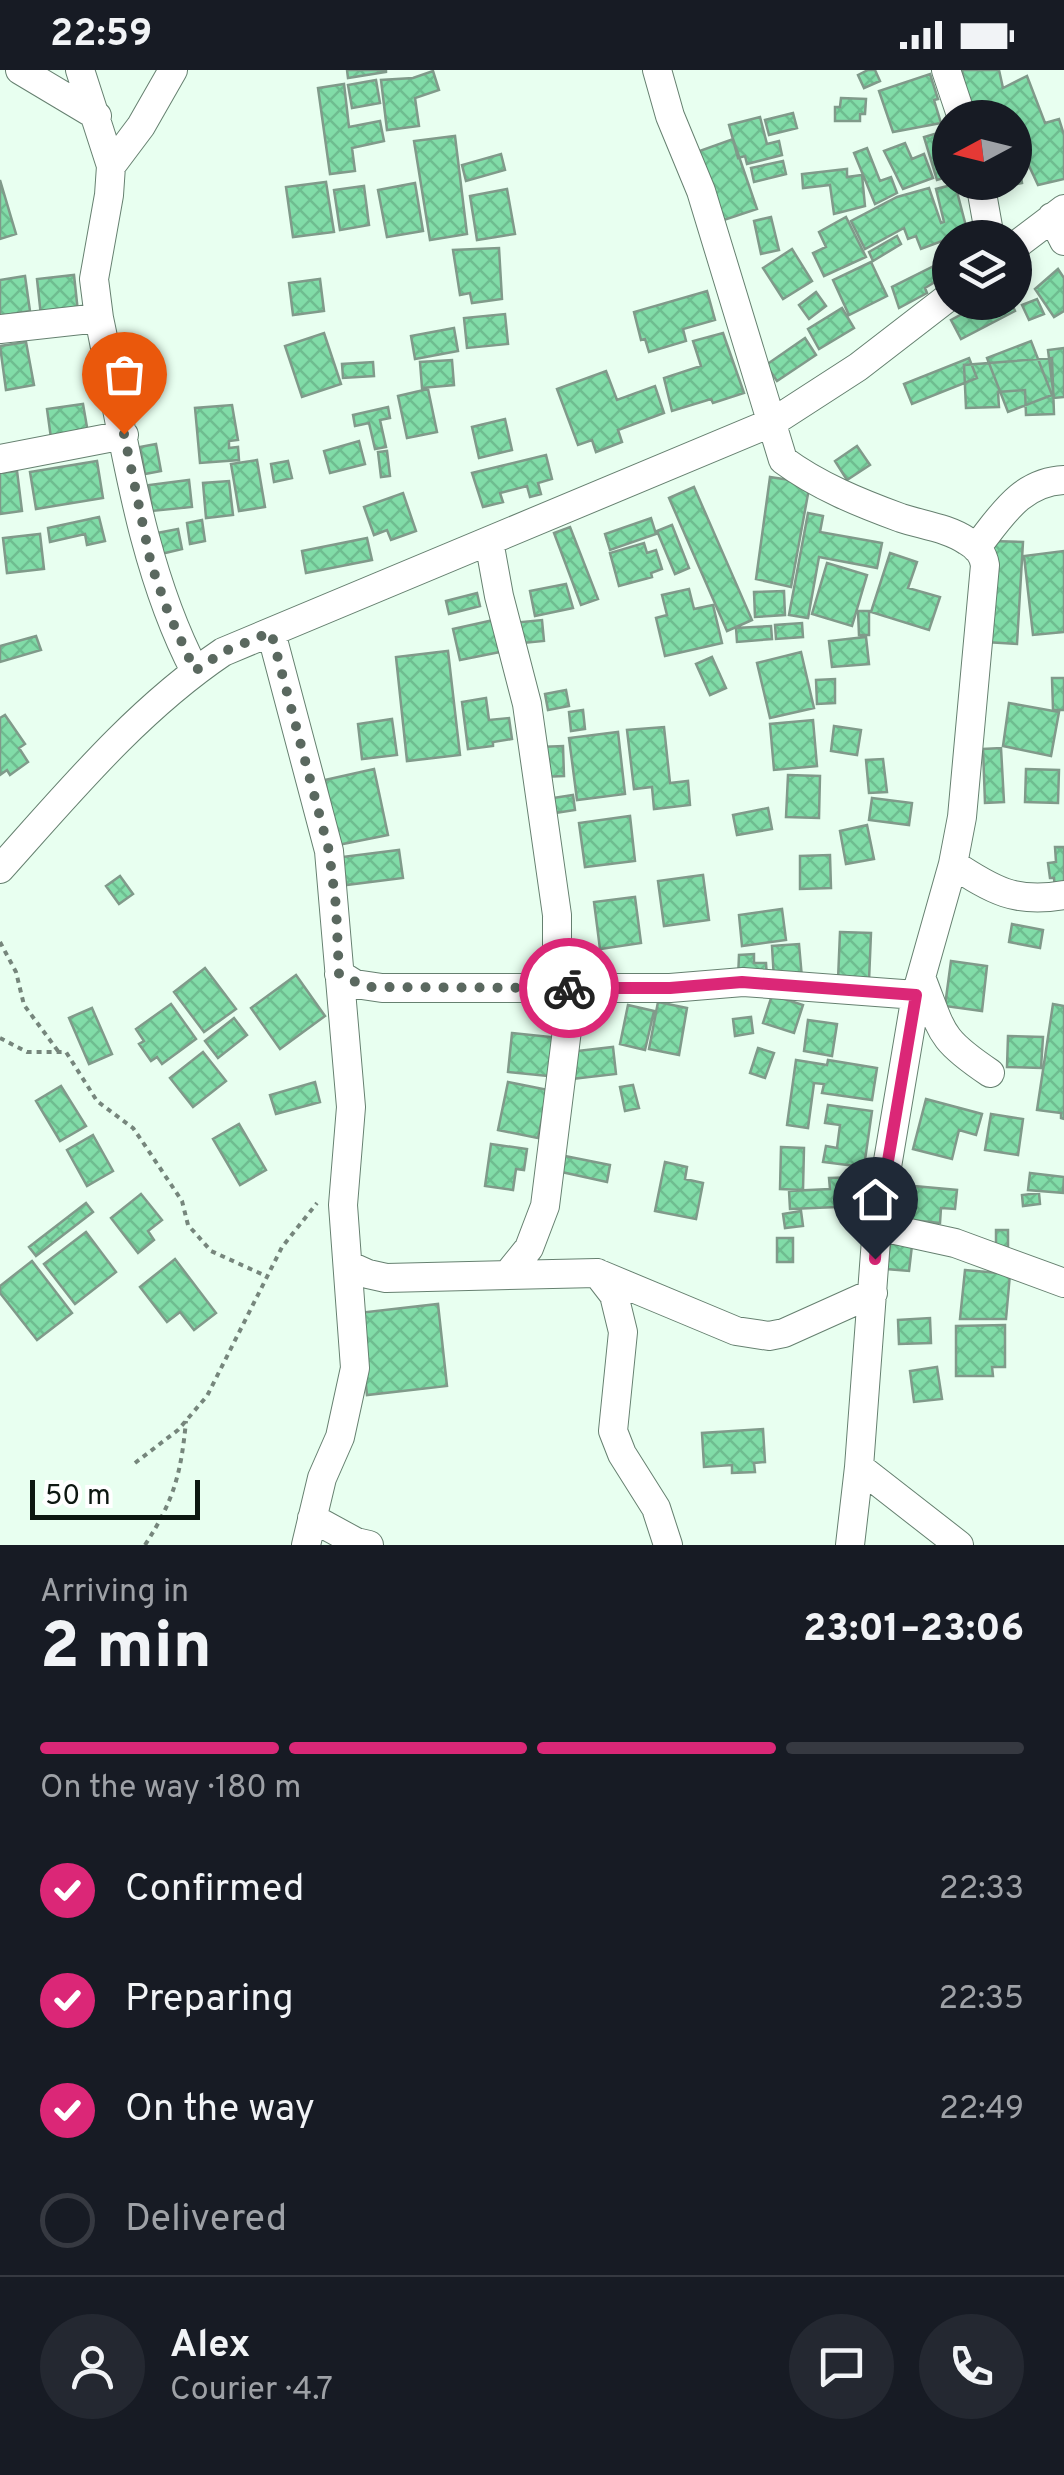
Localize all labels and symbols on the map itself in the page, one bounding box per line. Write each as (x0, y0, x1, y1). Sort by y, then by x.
north arrow (932, 100, 1032, 200)
pin (82, 332, 167, 435)
courier (519, 938, 619, 1038)
pin (833, 1157, 918, 1260)
scale bar (30, 1475, 200, 1520)

